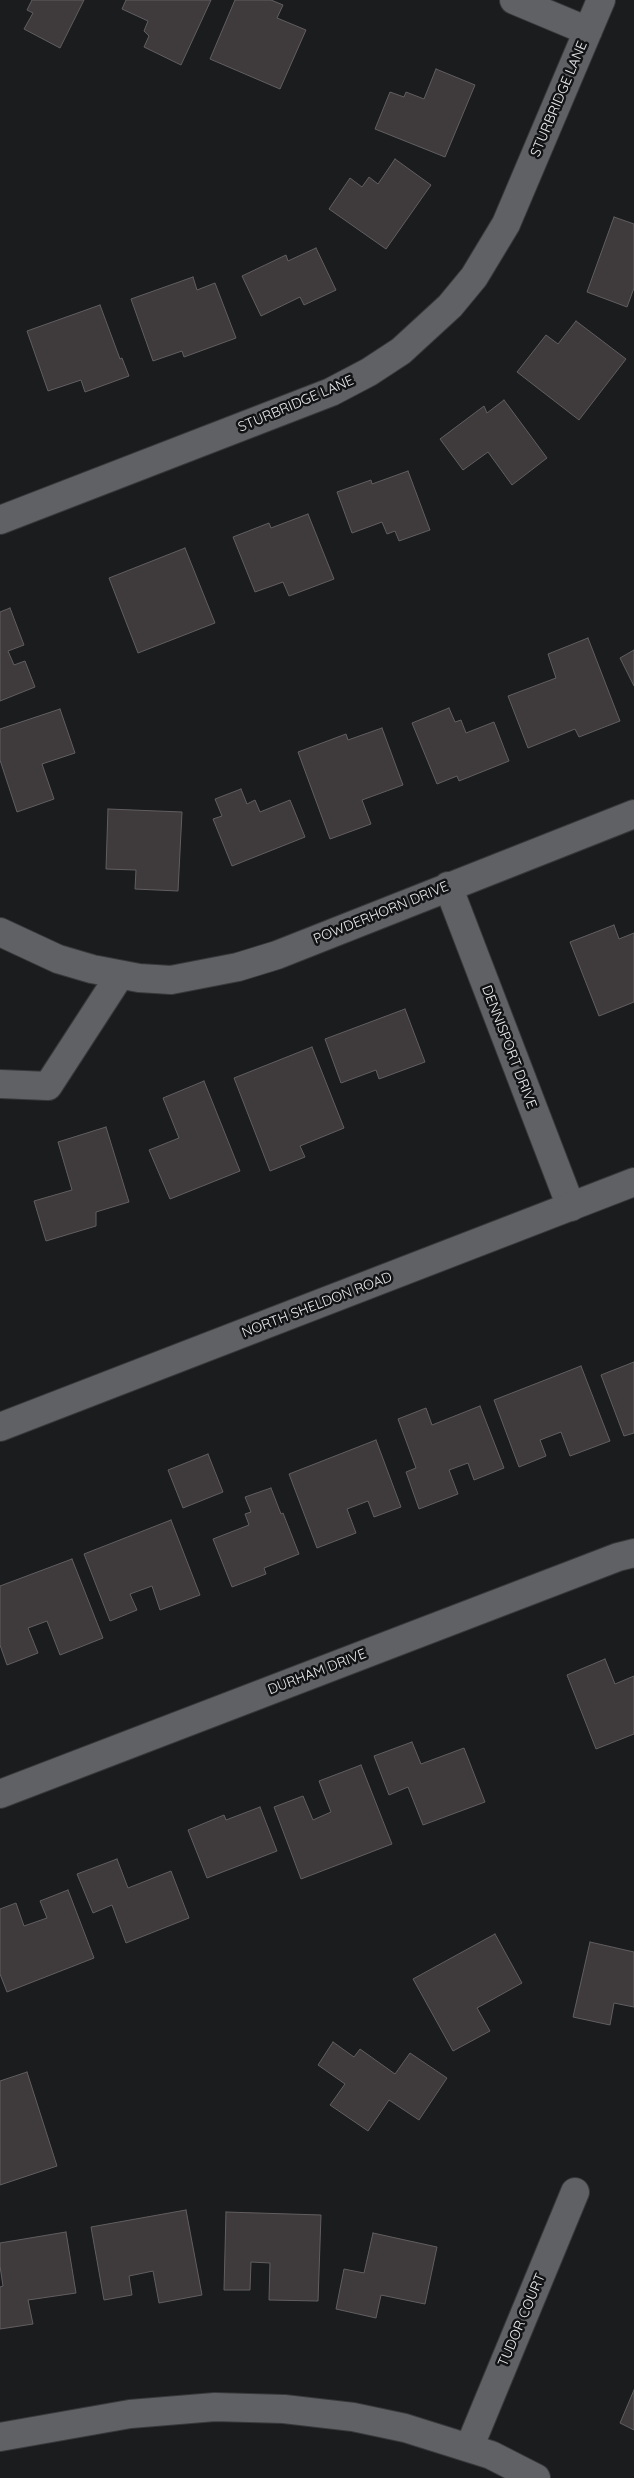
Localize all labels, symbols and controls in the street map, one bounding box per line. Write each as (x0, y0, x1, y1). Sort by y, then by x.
street label: STURBRIDGE LANE (527, 39, 591, 159)
street label: STURBRIDGE LANE (236, 372, 356, 436)
street label: POWDERHORN DRIVE (311, 878, 451, 948)
street label: DENNISPORT DRIVE (478, 983, 540, 1111)
street label: NORTH SHELDON ROAD (239, 1269, 395, 1341)
street label: DURHAM DRIVE (265, 1645, 369, 1699)
street label: TUDOR COURT (495, 2271, 549, 2369)

